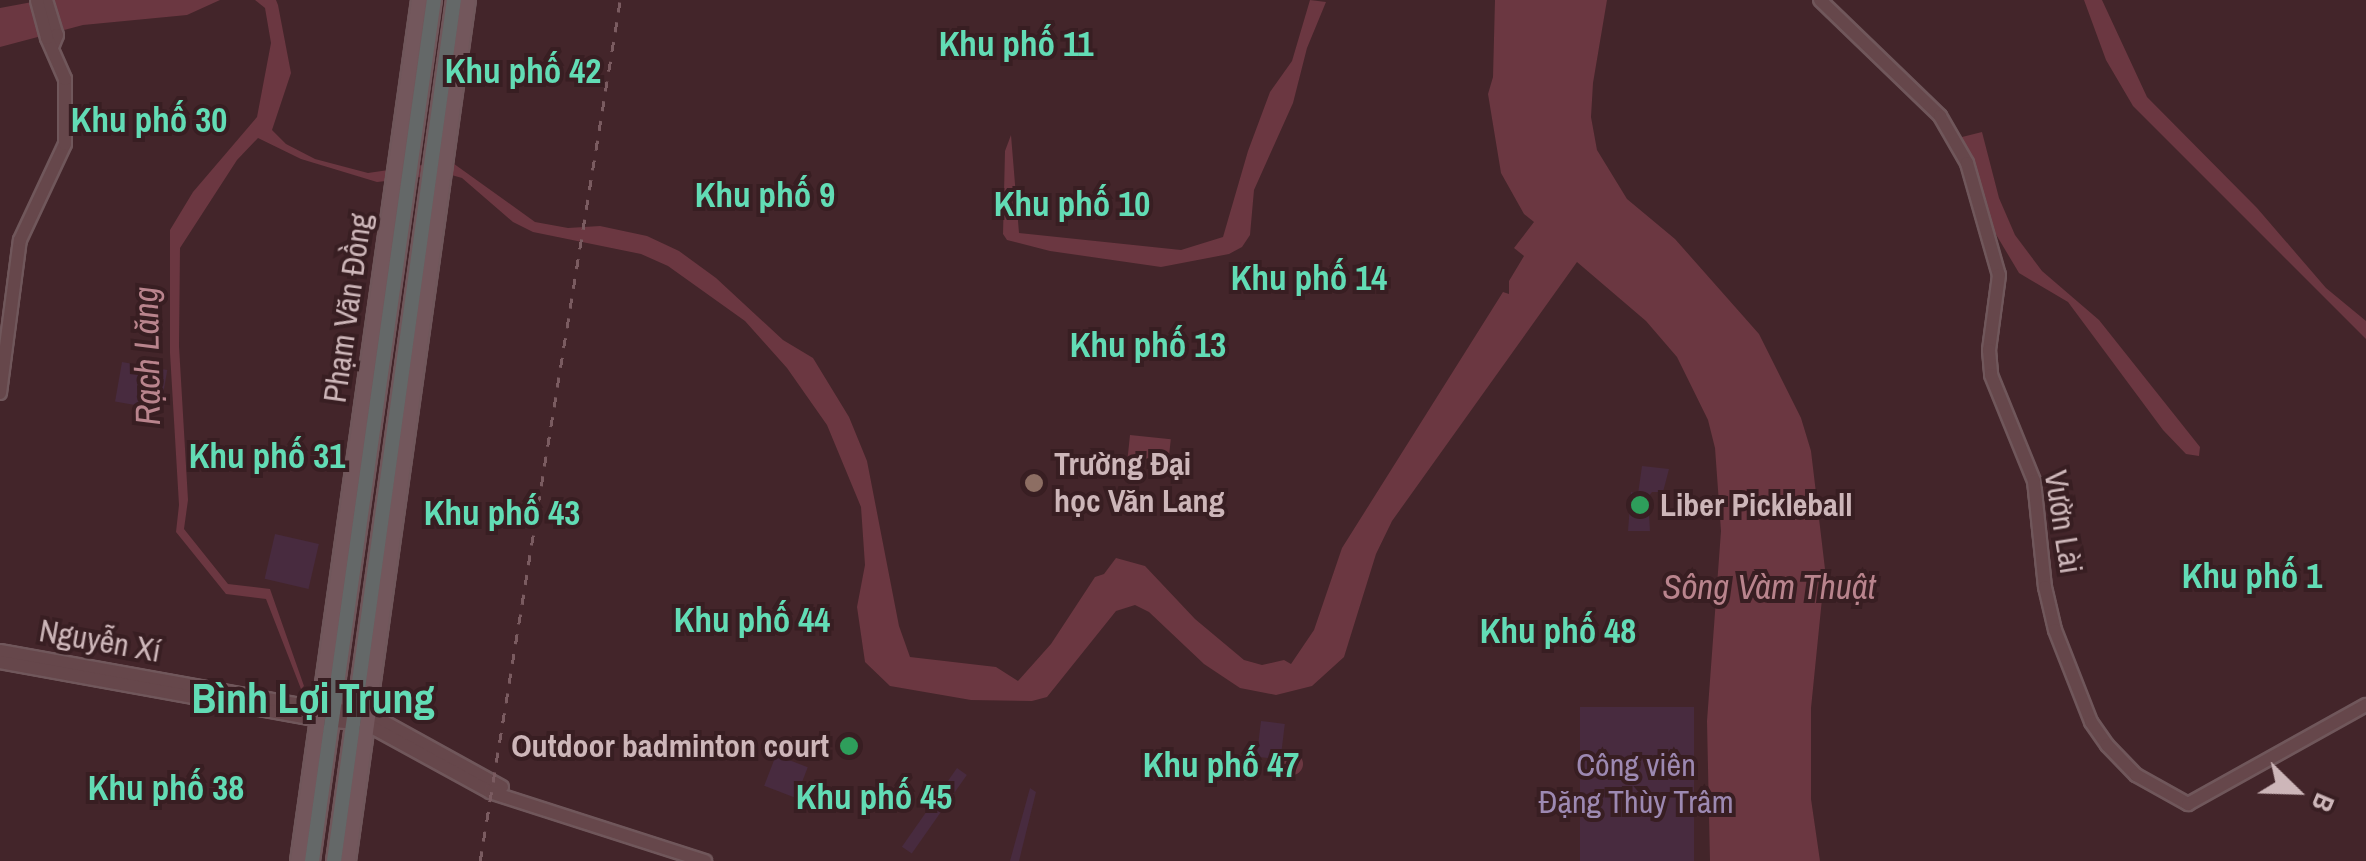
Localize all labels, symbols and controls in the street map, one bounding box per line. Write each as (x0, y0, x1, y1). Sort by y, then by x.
district label: Khu phố 11 (939, 23, 1093, 65)
district label: Khu phố 42 (445, 50, 601, 92)
district label: Khu phố 30 (71, 99, 227, 141)
district label: Khu phố 9 (695, 174, 835, 216)
district label: Khu phố 10 (994, 183, 1150, 225)
street label: Phạm Văn Đồng (316, 211, 380, 405)
district label: Khu phố 14 (1231, 257, 1387, 299)
water label: Rạch Lăng (125, 286, 169, 426)
district label: Khu phố 13 (1070, 324, 1226, 366)
district label: Khu phố 31 (189, 435, 345, 477)
place label: Trường Đại học Văn Lang (1054, 446, 1225, 521)
street label: Vườn Lài (2036, 468, 2090, 576)
marker: Trường Đại học Văn Lang (1023, 472, 1045, 494)
place label: Liber Pickleball (1660, 486, 1853, 524)
district label: Khu phố 43 (424, 492, 580, 534)
marker: Liber Pickleball (1629, 494, 1651, 516)
district label: Khu phố 1 (2182, 555, 2322, 597)
water label: Sông Vàm Thuật (1662, 566, 1876, 608)
district label: Khu phố 44 (674, 599, 830, 641)
district label: Khu phố 48 (1480, 610, 1636, 652)
street label: Nguyễn Xí (36, 611, 164, 671)
district label: Bình Lợi Trung (191, 673, 435, 723)
place label: Outdoor badminton court (511, 727, 829, 765)
marker: Outdoor badminton court (838, 735, 860, 757)
north arrow (2246, 741, 2346, 841)
district label: Khu phố 47 (1143, 744, 1299, 786)
park label: Công viên Đặng Thùy Trâm (1538, 747, 1734, 822)
district label: Khu phố 38 (88, 767, 244, 809)
district label: Khu phố 45 (796, 776, 952, 818)
text: B (2303, 788, 2344, 818)

